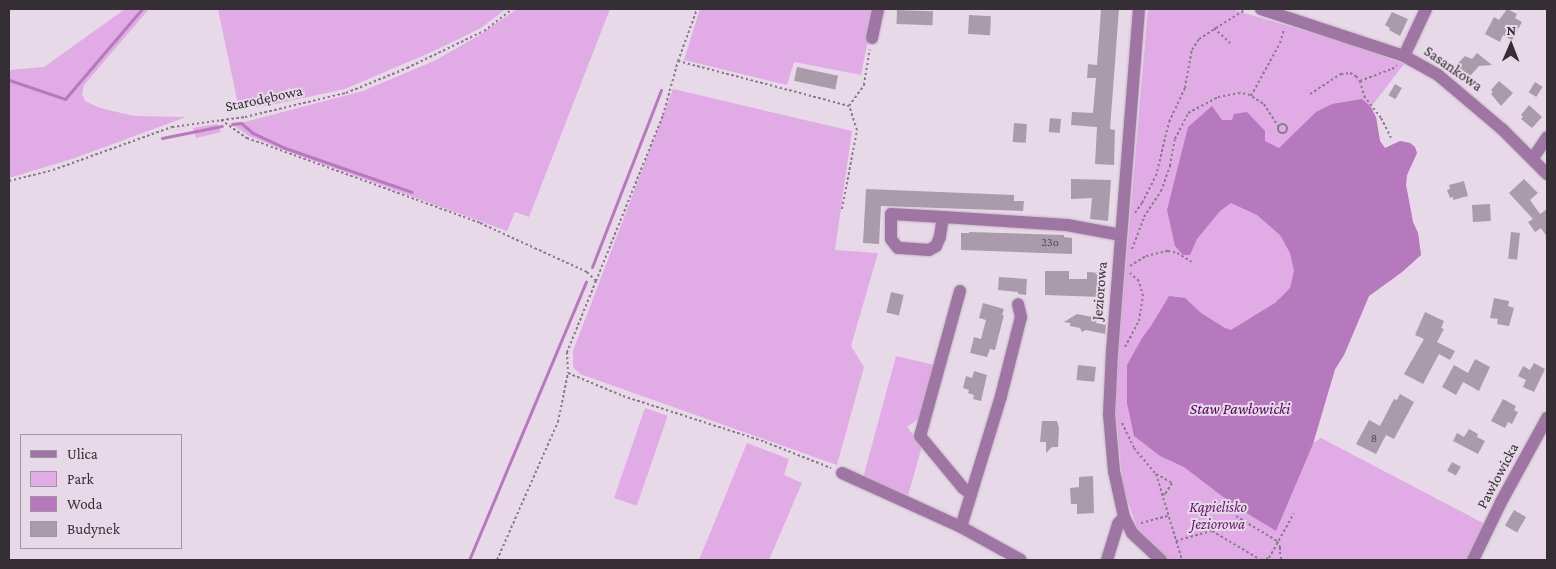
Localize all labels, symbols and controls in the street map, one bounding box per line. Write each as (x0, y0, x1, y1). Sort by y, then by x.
north arrow (1486, 20, 1536, 70)
text: N (1506, 22, 1516, 38)
street label: Sasankowa (1420, 42, 1486, 96)
street label: Starodębowa (224, 82, 304, 116)
house number: 23o (1041, 236, 1059, 250)
street label: Jeziorowa (1088, 261, 1112, 321)
water label: Staw Pawłowicki (1190, 399, 1290, 419)
house number: 8 (1371, 432, 1377, 446)
legend (20, 434, 182, 549)
street label: Pawłowicka (1473, 440, 1523, 512)
text: Ulica (67, 446, 98, 462)
text: Park (67, 471, 94, 487)
text: Woda (67, 496, 102, 512)
park label: Kąpielisko Jeziorowa (1189, 498, 1247, 533)
text: Budynek (67, 521, 120, 537)

